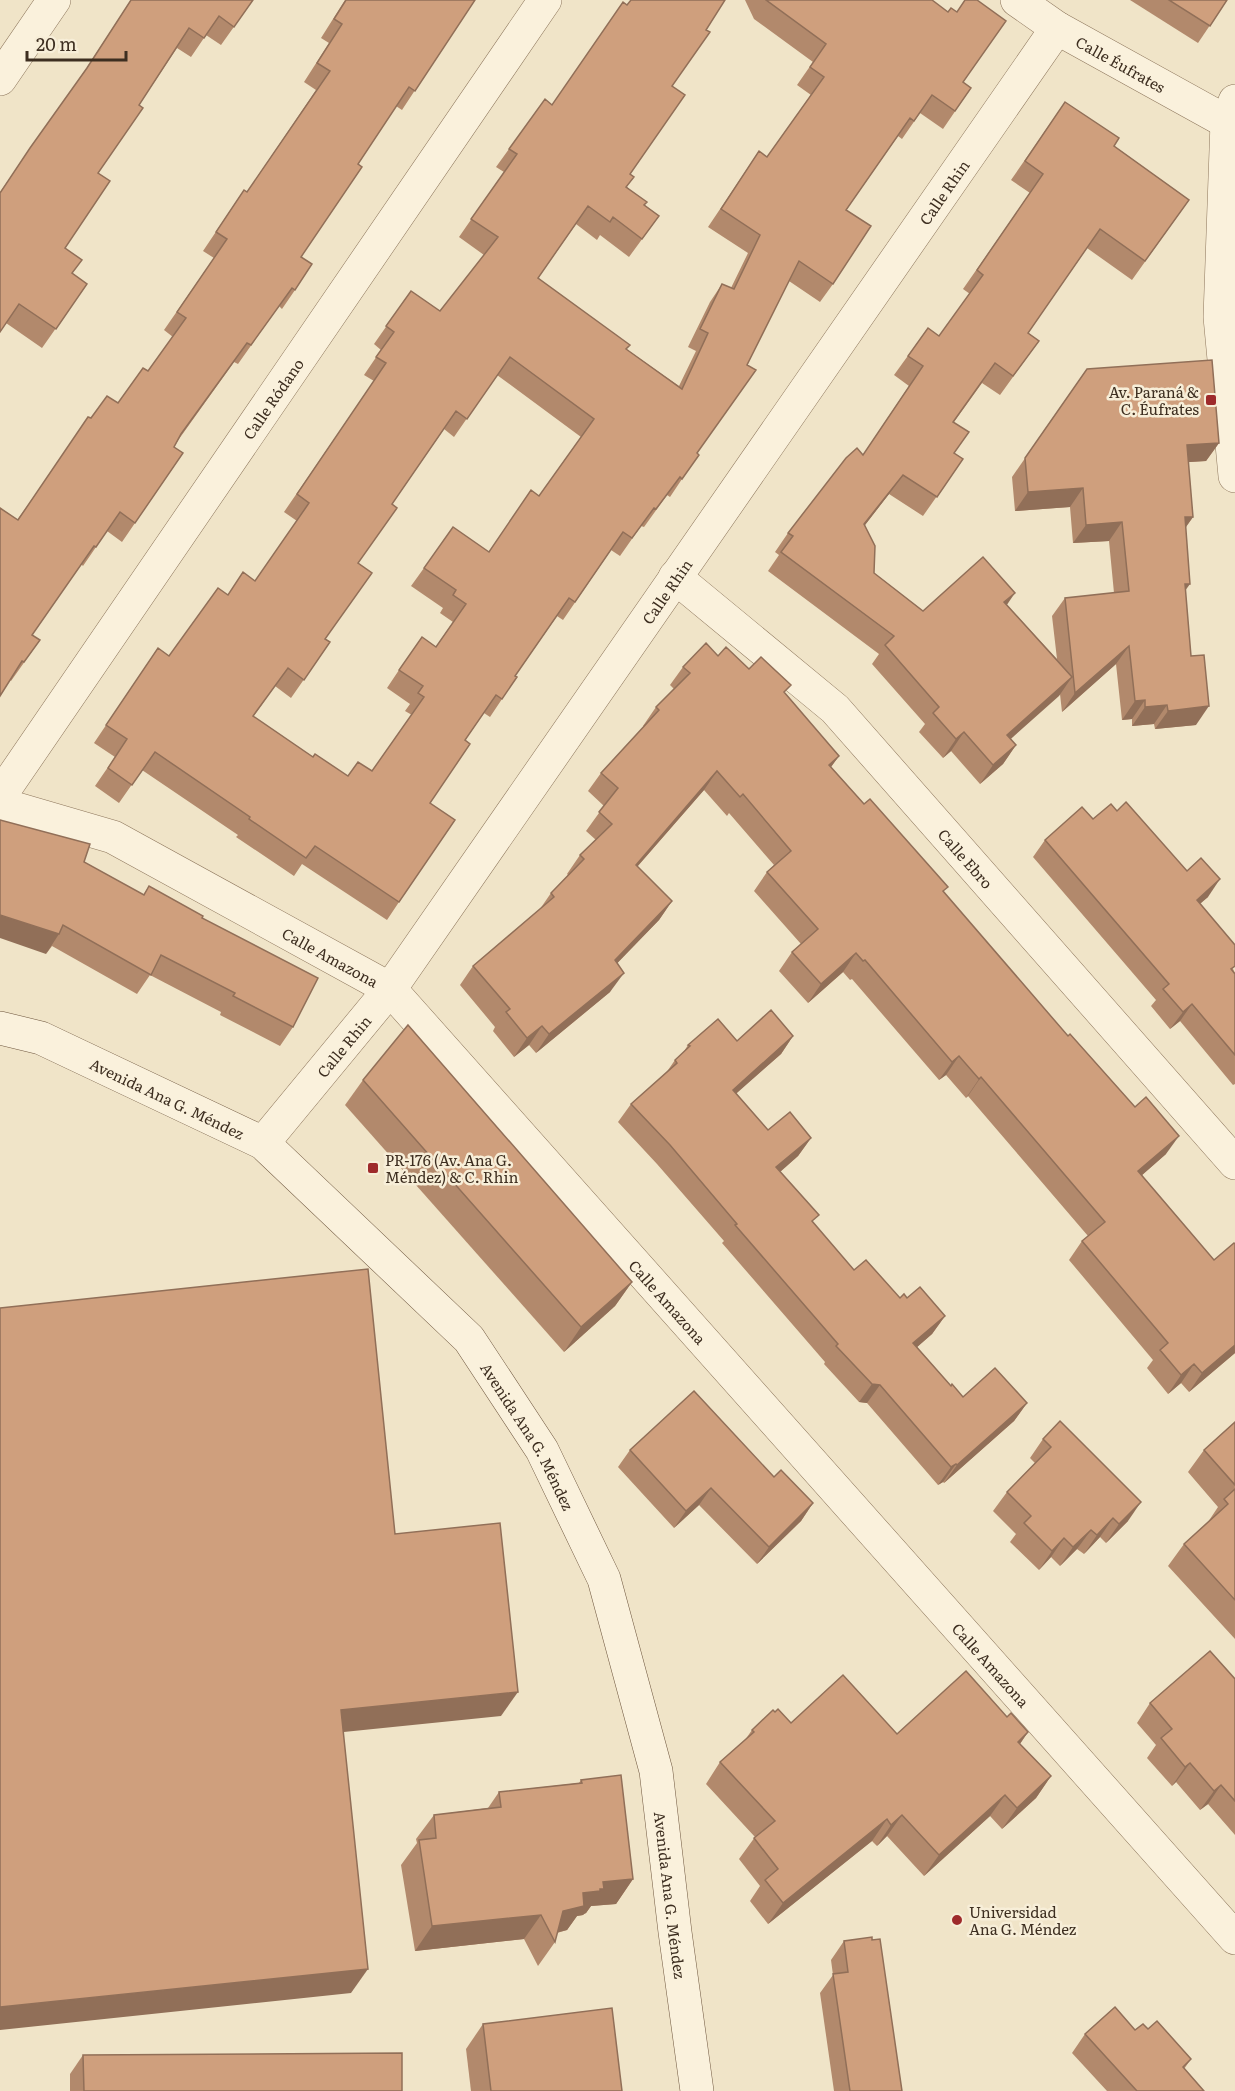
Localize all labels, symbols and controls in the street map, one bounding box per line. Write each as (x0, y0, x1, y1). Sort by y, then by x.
scale bar (27, 24, 126, 62)
street label: Calle Éufrates (1072, 29, 1170, 98)
text: 20 m (36, 30, 77, 57)
street label: Calle Rhin (913, 154, 974, 229)
street label: Calle Ródano (236, 353, 309, 444)
place label: Av. Paraná & C. Éufrates (1109, 380, 1199, 420)
marker: Av. Paraná & C. Éufrates (1204, 393, 1218, 407)
street label: Calle Rhin (635, 554, 697, 628)
street label: Calle Ebro (933, 823, 999, 893)
street label: Calle Amazona (278, 921, 384, 993)
street label: Calle Rhin (311, 1010, 376, 1082)
street label: Avenida Ana G. Méndez (86, 1051, 248, 1144)
place label: PR-176 (Av. Ana G. Méndez) & C. Rhin (385, 1148, 519, 1188)
marker: PR-176 (Av. Ana G. Méndez) & C. Rhin (366, 1161, 380, 1175)
street label: Calle Amazona (624, 1254, 713, 1350)
street label: Avenida Ana G. Méndez (476, 1357, 581, 1514)
street label: Calle Amazona (947, 1617, 1036, 1712)
street label: Avenida Ana G. Méndez (649, 1810, 693, 1980)
place label: Universidad Ana G. Méndez (969, 1900, 1076, 1940)
marker: Universidad Ana G. Méndez (950, 1913, 964, 1927)

